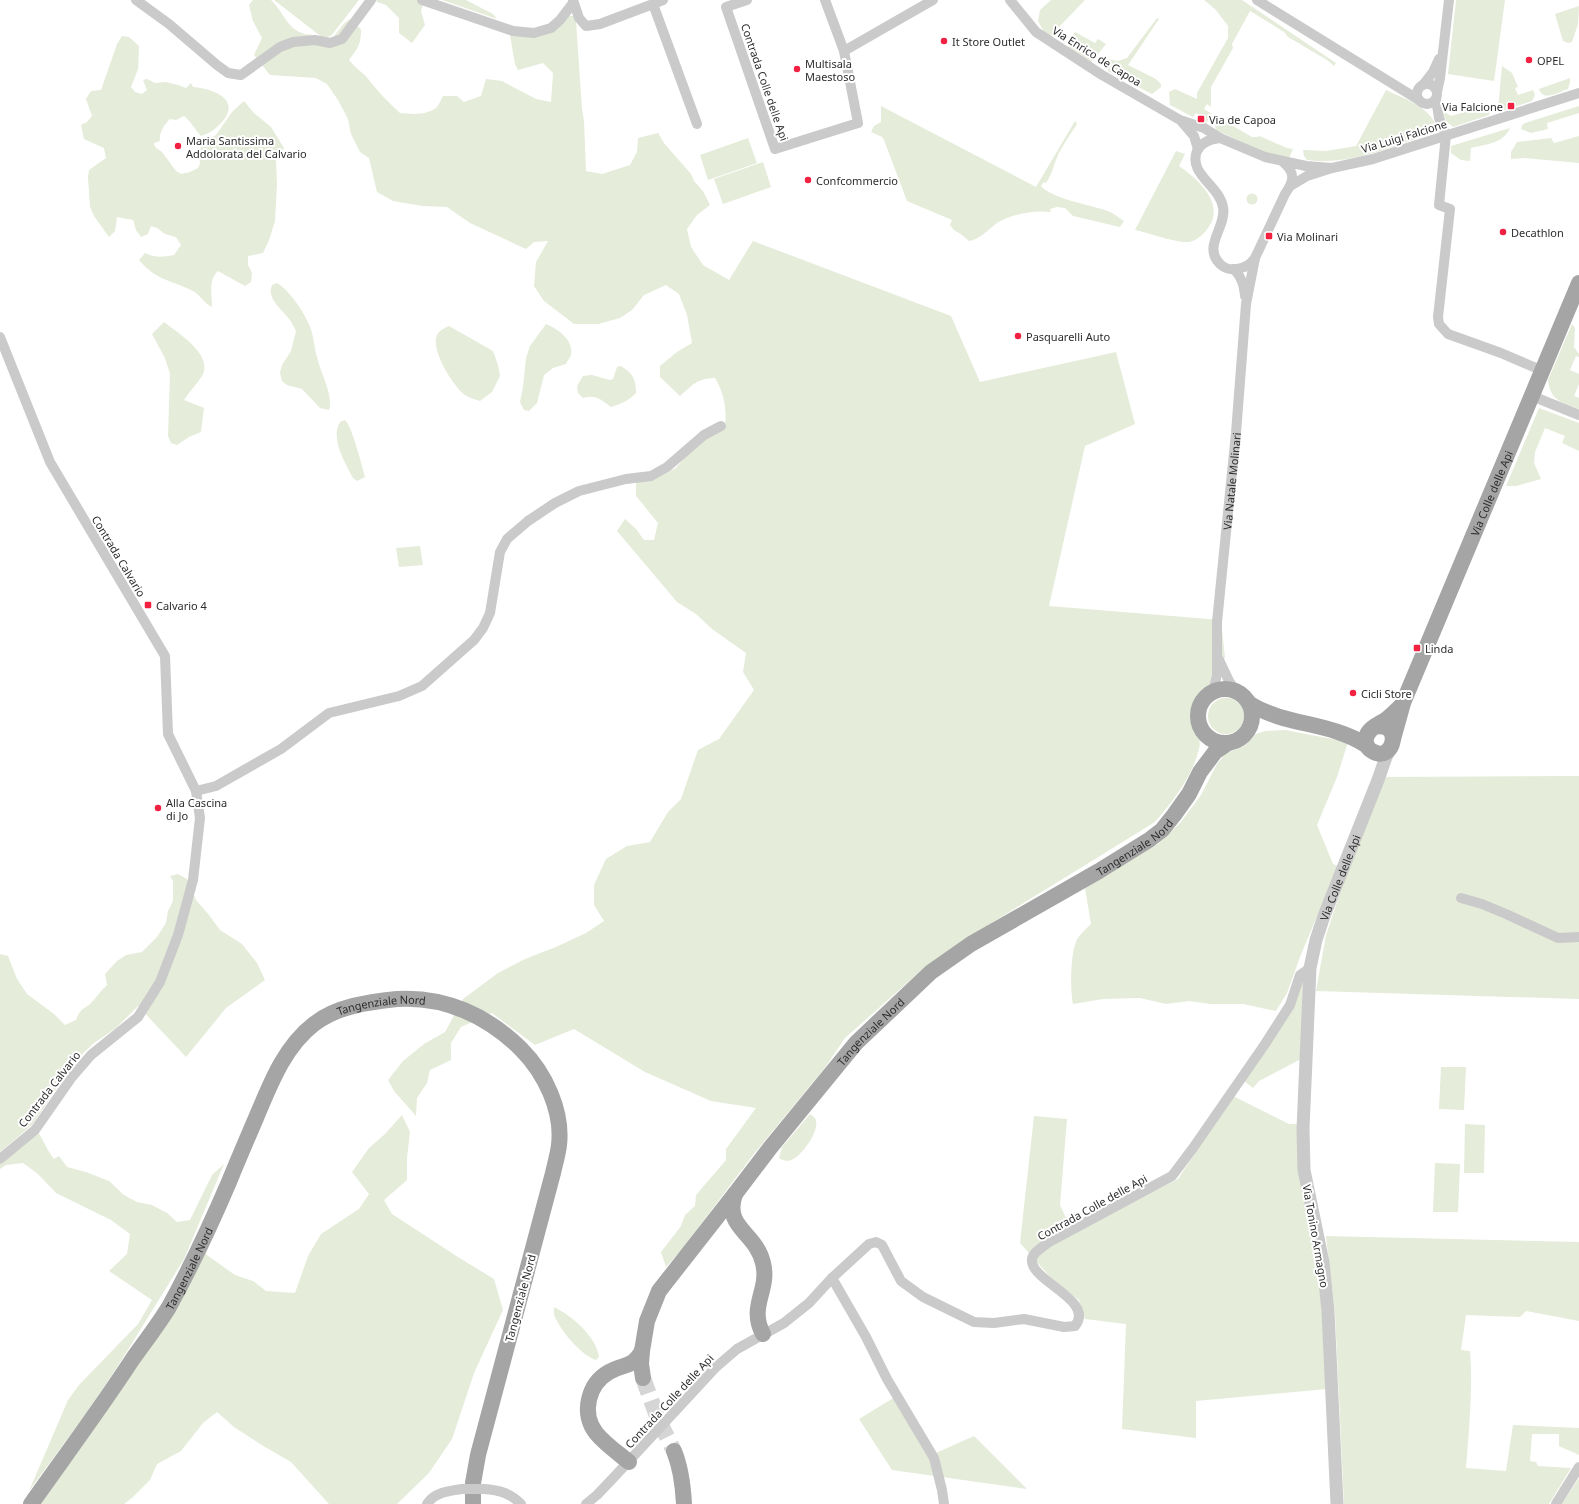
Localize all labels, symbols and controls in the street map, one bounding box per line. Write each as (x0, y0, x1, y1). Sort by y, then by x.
street label: Contrada Colle delle Api (738, 21, 792, 143)
street label: Via Enrico de Capoa (1050, 23, 1144, 89)
place label: It Store Outlet (952, 34, 1025, 49)
marker: It Store Outlet (939, 36, 949, 46)
place label: OPEL (1537, 53, 1564, 68)
marker: OPEL (1524, 55, 1534, 65)
place label: Multisala Maestoso (805, 56, 856, 84)
marker: Multisala Maestoso (792, 64, 802, 74)
place label: Via Falcione (1442, 99, 1503, 114)
marker: Via Falcione (1506, 101, 1516, 111)
place label: Via de Capoa (1209, 112, 1276, 127)
marker: Via de Capoa (1196, 114, 1206, 124)
street label: Via Luigi Falcione (1359, 116, 1449, 156)
place label: Maria Santissima Addolorata del Calvario (186, 133, 307, 161)
marker: Maria Santissima Addolorata del Calvario (173, 141, 183, 151)
place label: Confcommercio (816, 173, 898, 188)
marker: Confcommercio (803, 175, 813, 185)
place label: Decathlon (1511, 225, 1564, 240)
marker: Decathlon (1498, 227, 1508, 237)
place label: Via Molinari (1277, 229, 1338, 244)
marker: Via Molinari (1264, 231, 1274, 241)
place label: Pasquarelli Auto (1026, 329, 1111, 344)
marker: Pasquarelli Auto (1013, 331, 1023, 341)
street label: Via Natale Molinari (1219, 432, 1244, 531)
street label: Via Colle delle Api (1466, 448, 1516, 538)
street label: Contrada Calvario (89, 513, 149, 600)
place label: Calvario 4 (156, 598, 208, 613)
marker: Calvario 4 (143, 600, 153, 610)
place label: Linda (1425, 641, 1453, 656)
marker: Linda (1412, 643, 1422, 653)
place label: Cicli Store (1361, 686, 1412, 701)
marker: Cicli Store (1348, 688, 1358, 698)
place label: Alla Cascina di Jo (166, 795, 227, 823)
marker: Alla Cascina di Jo (153, 803, 163, 813)
street label: Tangenziale Nord (1093, 815, 1176, 879)
street label: Via Colle delle Api (1316, 832, 1363, 922)
street label: Tangenziale Nord (334, 991, 427, 1018)
street label: Tangenziale Nord (833, 994, 907, 1068)
street label: Contrada Calvario (15, 1048, 84, 1130)
street label: Contrada Colle delle Api (1034, 1171, 1150, 1243)
street label: Via Tonino Armagno (1300, 1183, 1333, 1289)
street label: Tangenziale Nord (162, 1225, 216, 1312)
street label: Tangenziale Nord (501, 1253, 539, 1343)
street label: Contrada Colle delle Api (621, 1351, 717, 1451)

